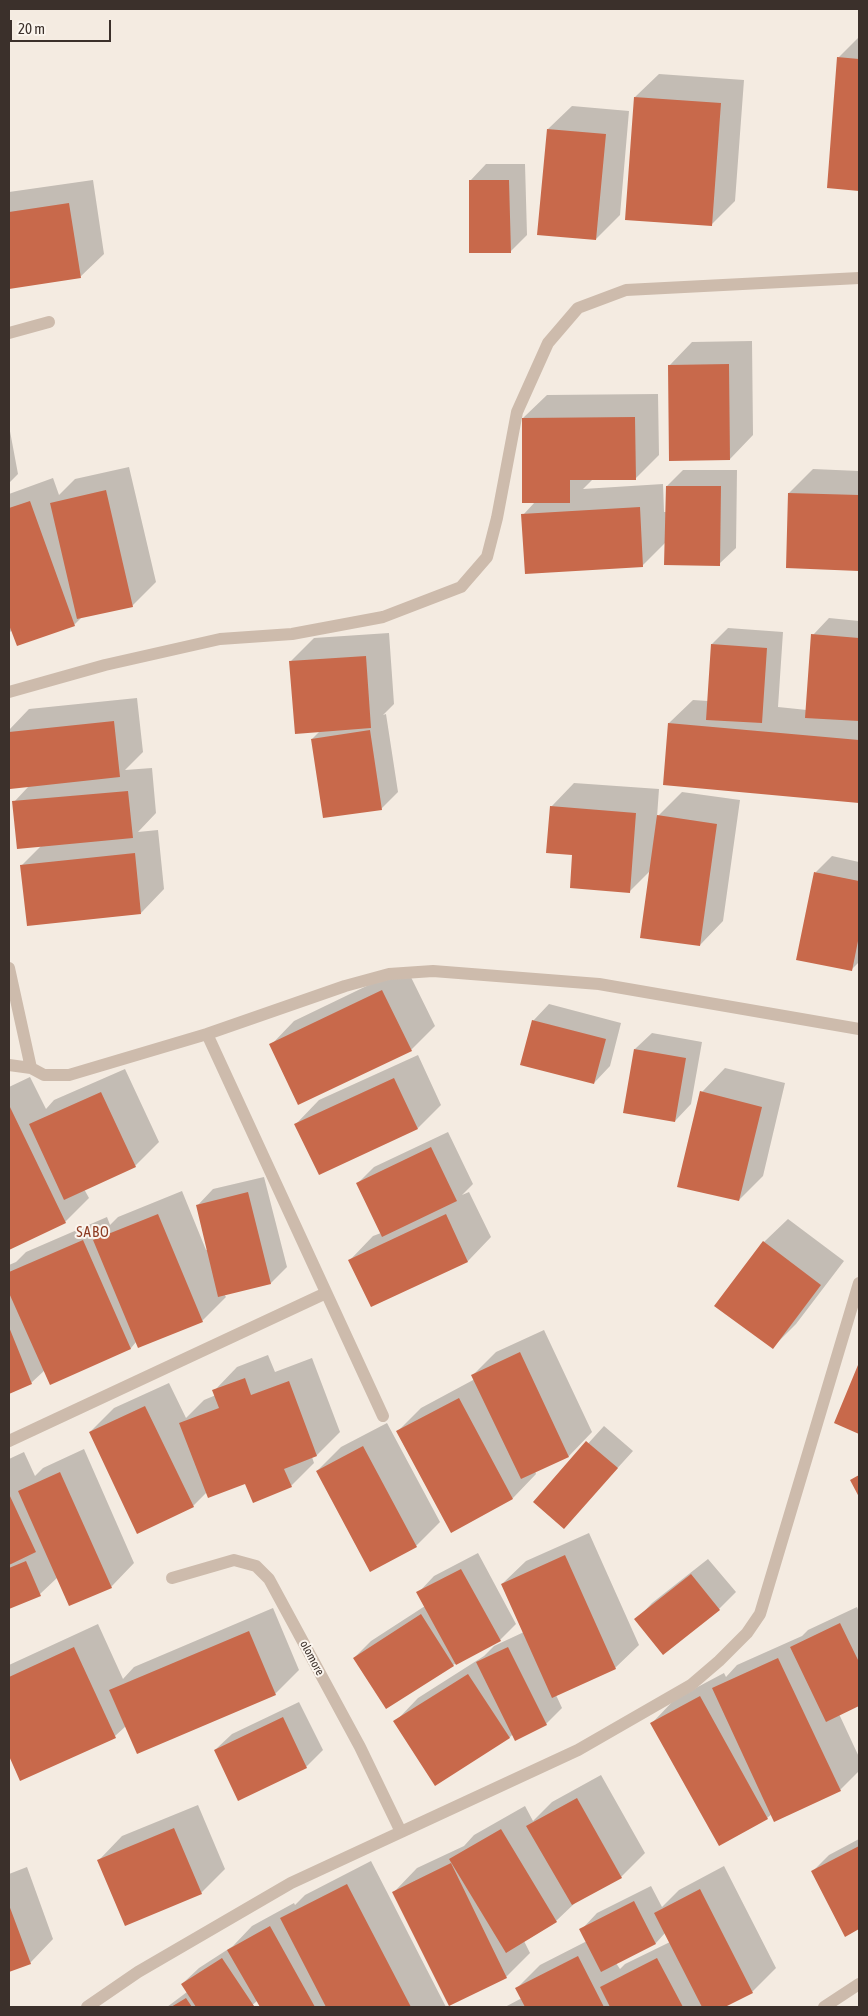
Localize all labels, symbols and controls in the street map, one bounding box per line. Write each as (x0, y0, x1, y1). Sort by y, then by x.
scale bar (12, 10, 114, 42)
text: 20 m (18, 20, 45, 37)
district label: SABO (76, 1223, 110, 1241)
street label: olomore (297, 1638, 327, 1678)

